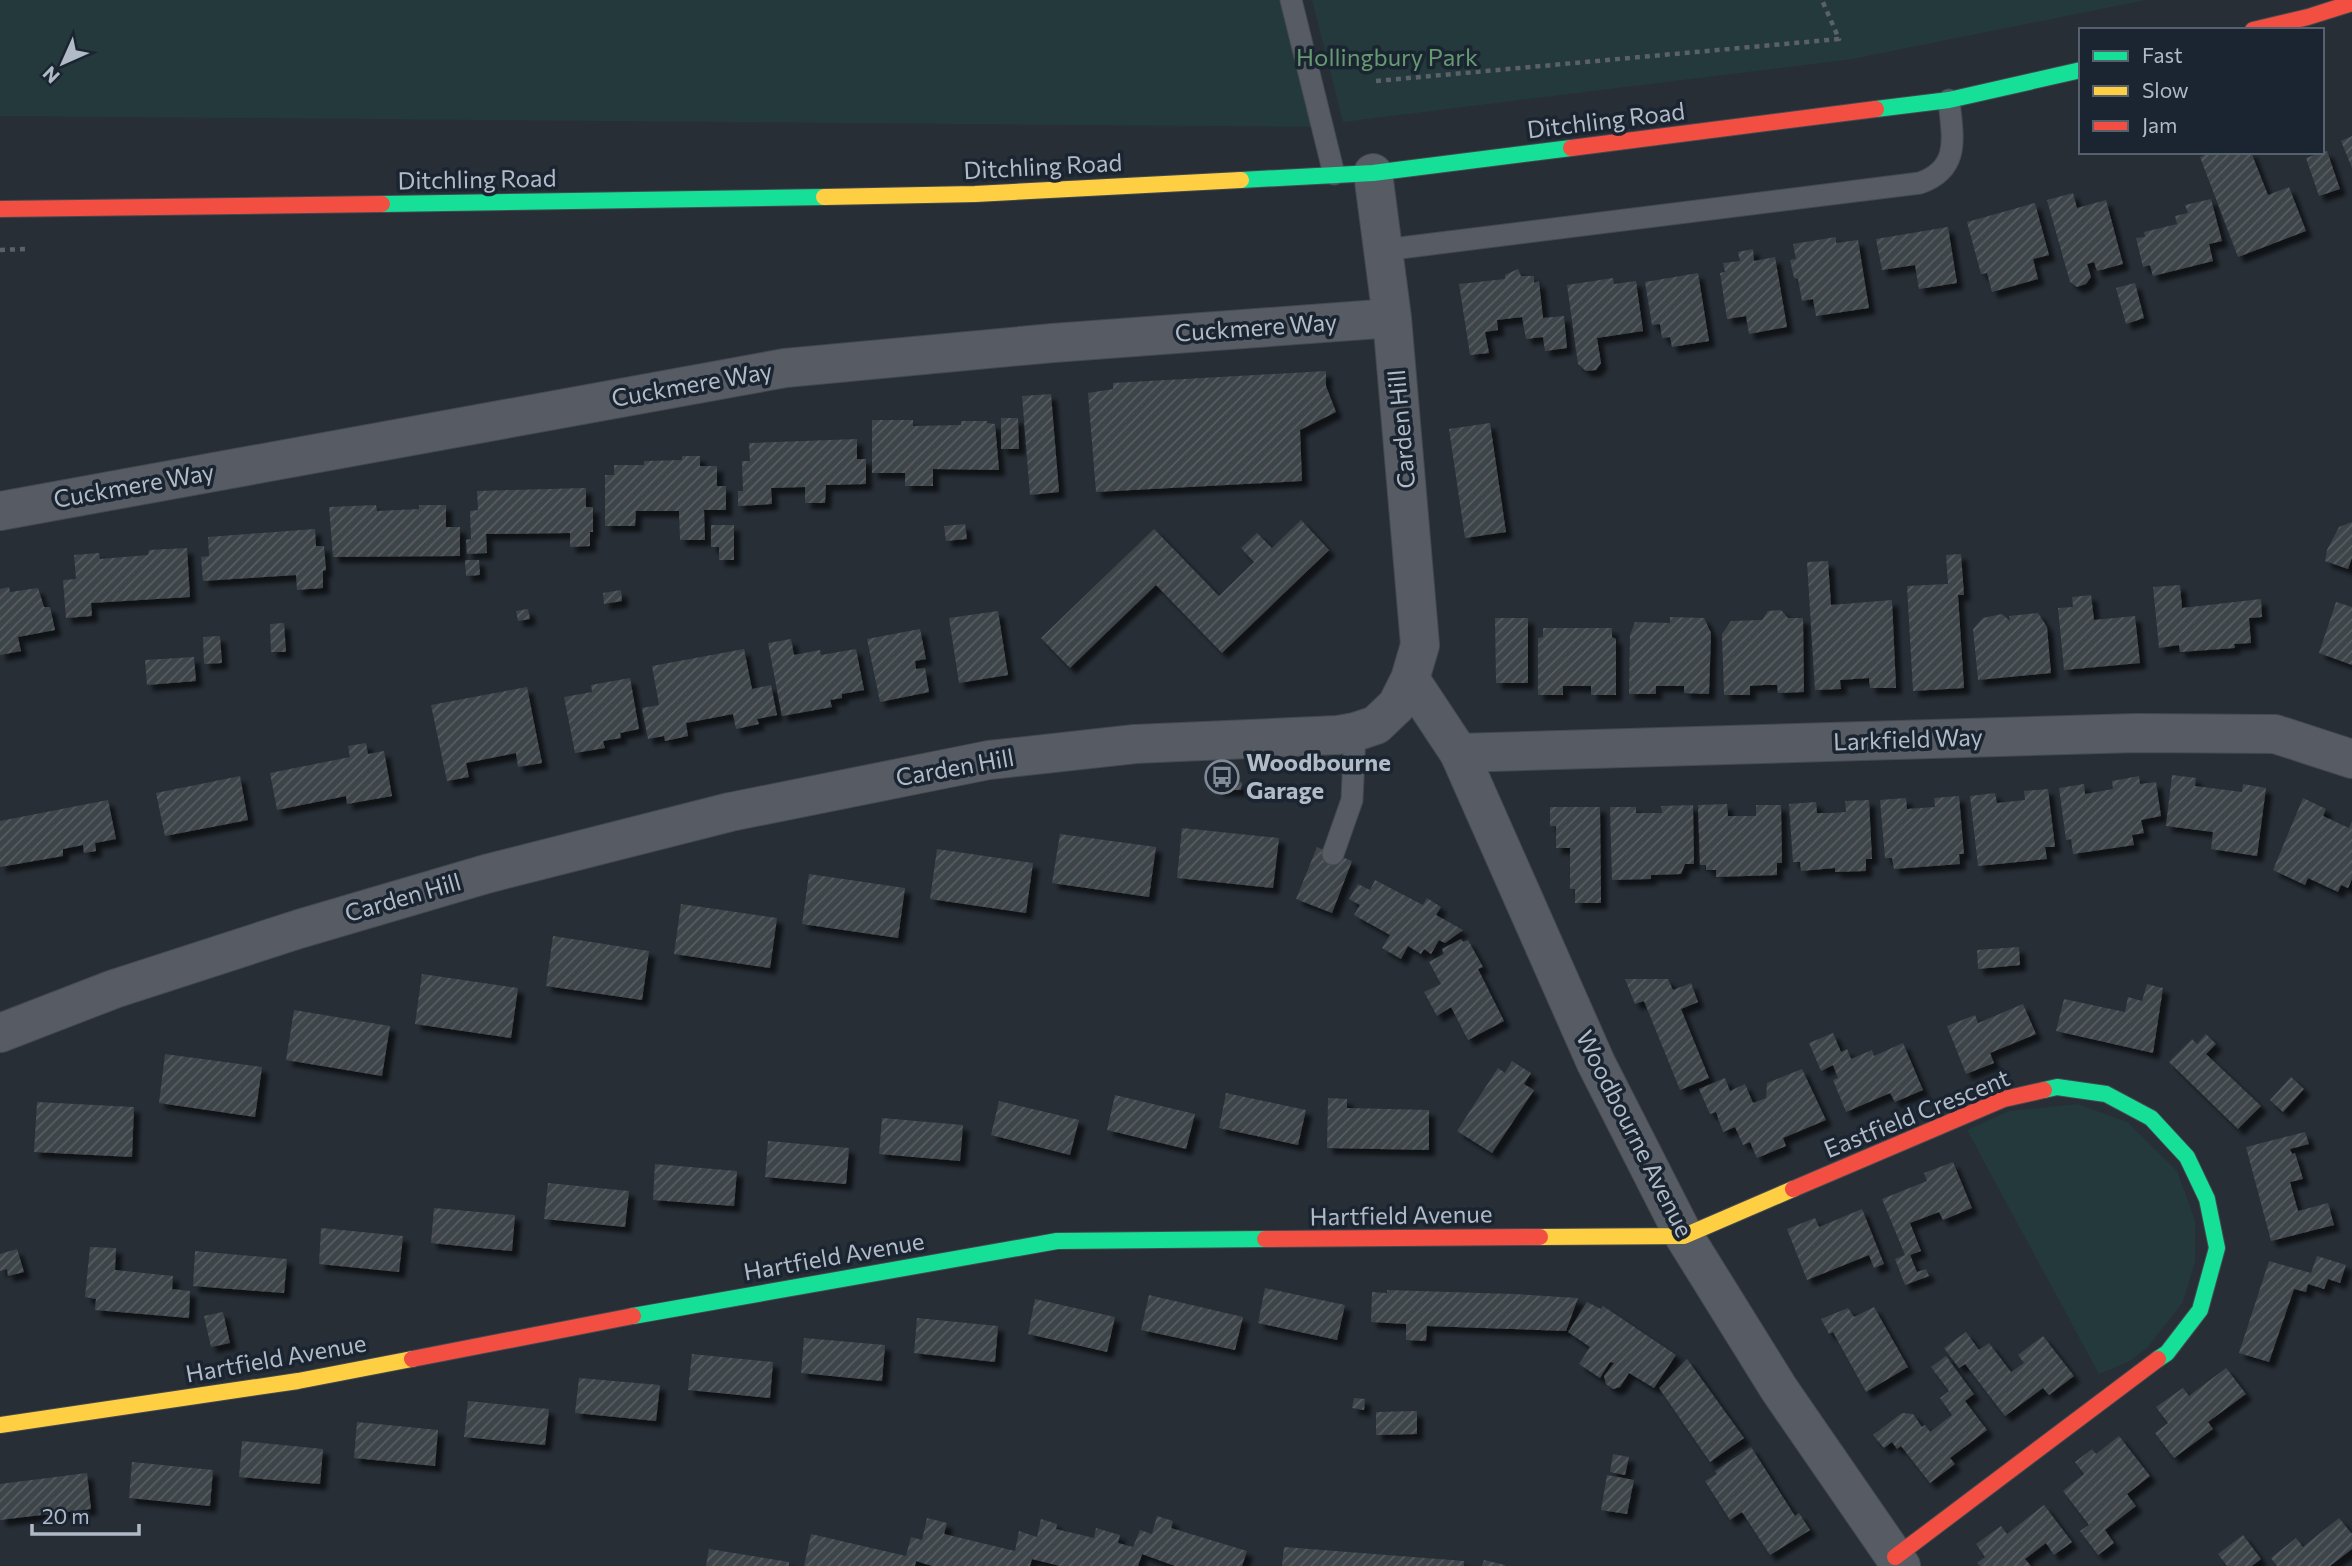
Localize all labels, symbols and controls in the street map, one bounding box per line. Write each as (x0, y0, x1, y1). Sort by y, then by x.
north arrow (28, 28, 98, 98)
legend (2079, 28, 2324, 154)
park label: Hollingbury Park (1296, 42, 1478, 71)
text: Fast (2142, 42, 2183, 67)
text: N (37, 62, 64, 89)
text: Slow (2142, 77, 2189, 102)
street label: Ditchling Road (1525, 95, 1686, 144)
text: Jam (2142, 112, 2177, 137)
street label: Ditchling Road (963, 147, 1123, 184)
street label: Ditchling Road (397, 163, 557, 194)
street label: Cuckmere Way (1174, 306, 1338, 347)
street label: Cuckmere Way (609, 355, 774, 412)
street label: Carden Hill (1381, 368, 1420, 490)
street label: Cuckmere Way (51, 456, 216, 513)
street label: Larkfield Way (1833, 721, 1983, 756)
street label: Carden Hill (893, 742, 1016, 791)
place label: Woodbourne Garage (1246, 747, 1391, 804)
bus stop icon: Woodbourne Garage (1203, 758, 1241, 796)
street label: Carden Hill (341, 866, 464, 927)
street label: Woodbourne Avenue (1571, 1025, 1700, 1241)
street label: Eastfield Crescent (1819, 1062, 2014, 1163)
street label: Hartfield Avenue (1309, 1198, 1493, 1231)
street label: Hartfield Avenue (741, 1225, 926, 1286)
street label: Hartfield Avenue (183, 1327, 368, 1388)
scale bar (32, 1492, 138, 1536)
text: 20 m (42, 1503, 90, 1528)

